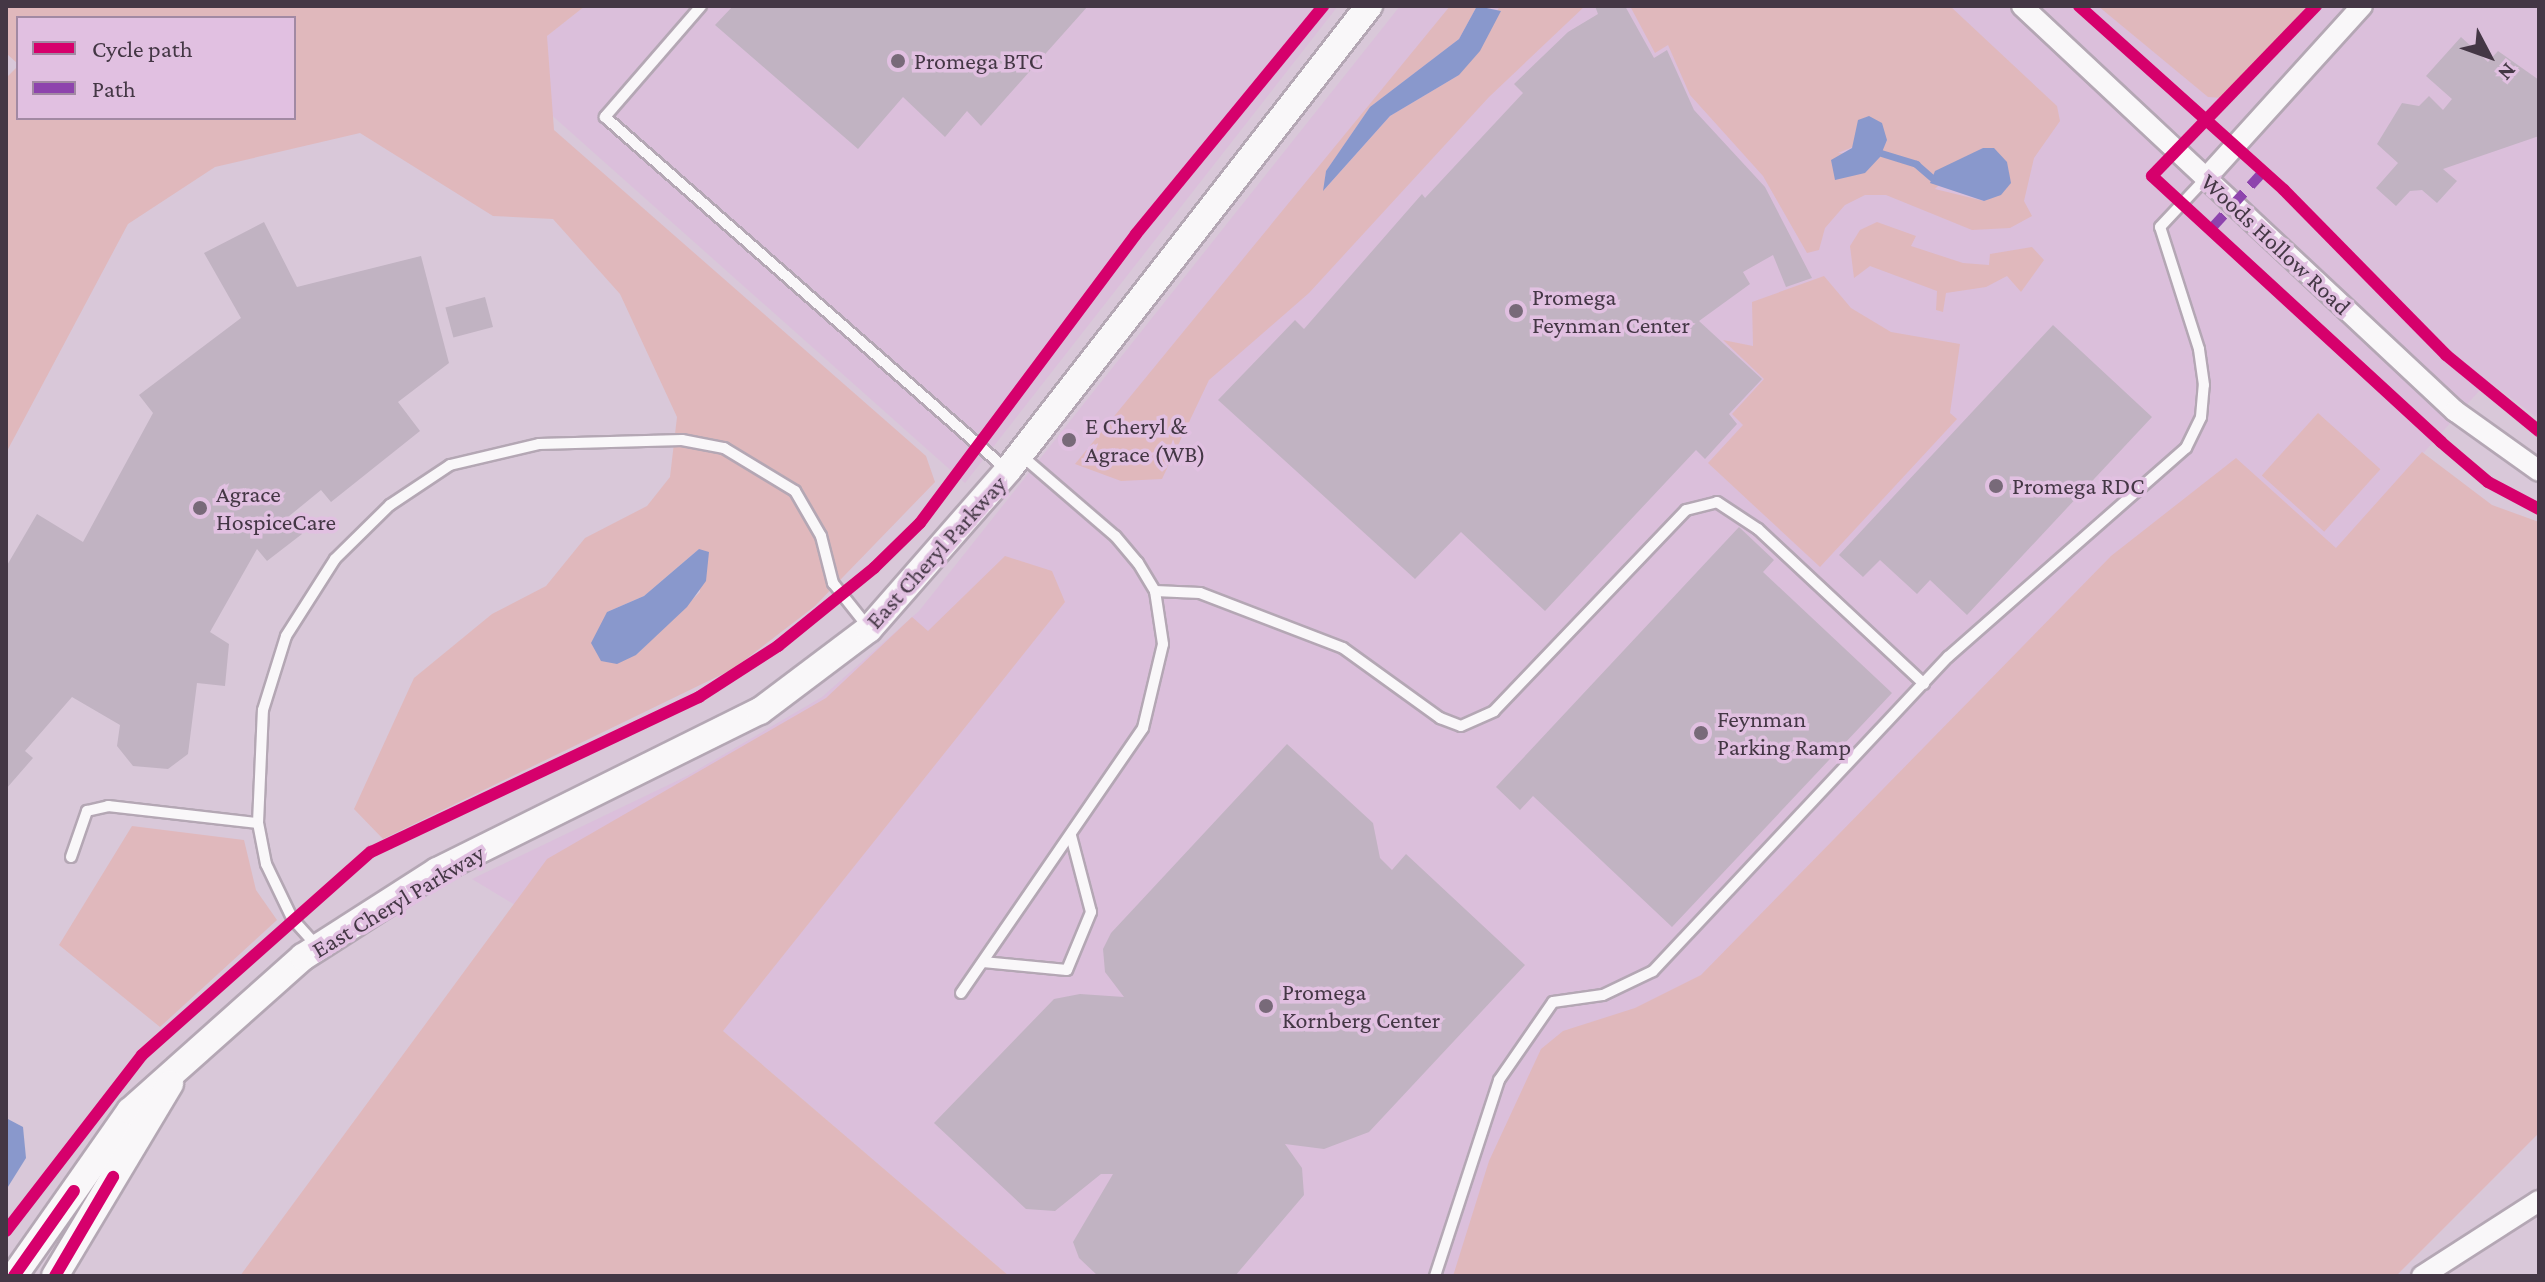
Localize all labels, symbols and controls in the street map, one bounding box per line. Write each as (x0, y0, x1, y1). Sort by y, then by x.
legend (16, 16, 296, 120)
north arrow (2449, 16, 2529, 96)
text: Cycle path (92, 35, 193, 62)
place label: Promega BTC (914, 47, 1043, 75)
marker: Promega BTC (889, 52, 907, 70)
text: N (2493, 58, 2522, 86)
text: Path (92, 75, 136, 102)
street label: Woods Hollow Road (2195, 167, 2357, 321)
place label: Promega Feynman Center (1532, 283, 1690, 339)
marker: Promega Feynman Center (1507, 302, 1525, 320)
place label: E Cheryl & Agrace (WB) (1085, 412, 1206, 468)
marker: E Cheryl & Agrace (WB) (1060, 431, 1078, 449)
street label: East Cheryl Parkway (860, 470, 1012, 634)
place label: Promega RDC (2012, 472, 2144, 500)
marker: Promega RDC (1987, 477, 2005, 495)
place label: Agrace HospiceCare (216, 480, 336, 536)
marker: Agrace HospiceCare (191, 499, 209, 517)
place label: Feynman Parking Ramp (1717, 705, 1851, 761)
marker: Feynman Parking Ramp (1692, 724, 1710, 742)
street label: East Cheryl Parkway (307, 838, 489, 964)
place label: Promega Kornberg Center (1282, 978, 1440, 1034)
marker: Promega Kornberg Center (1257, 997, 1275, 1015)

